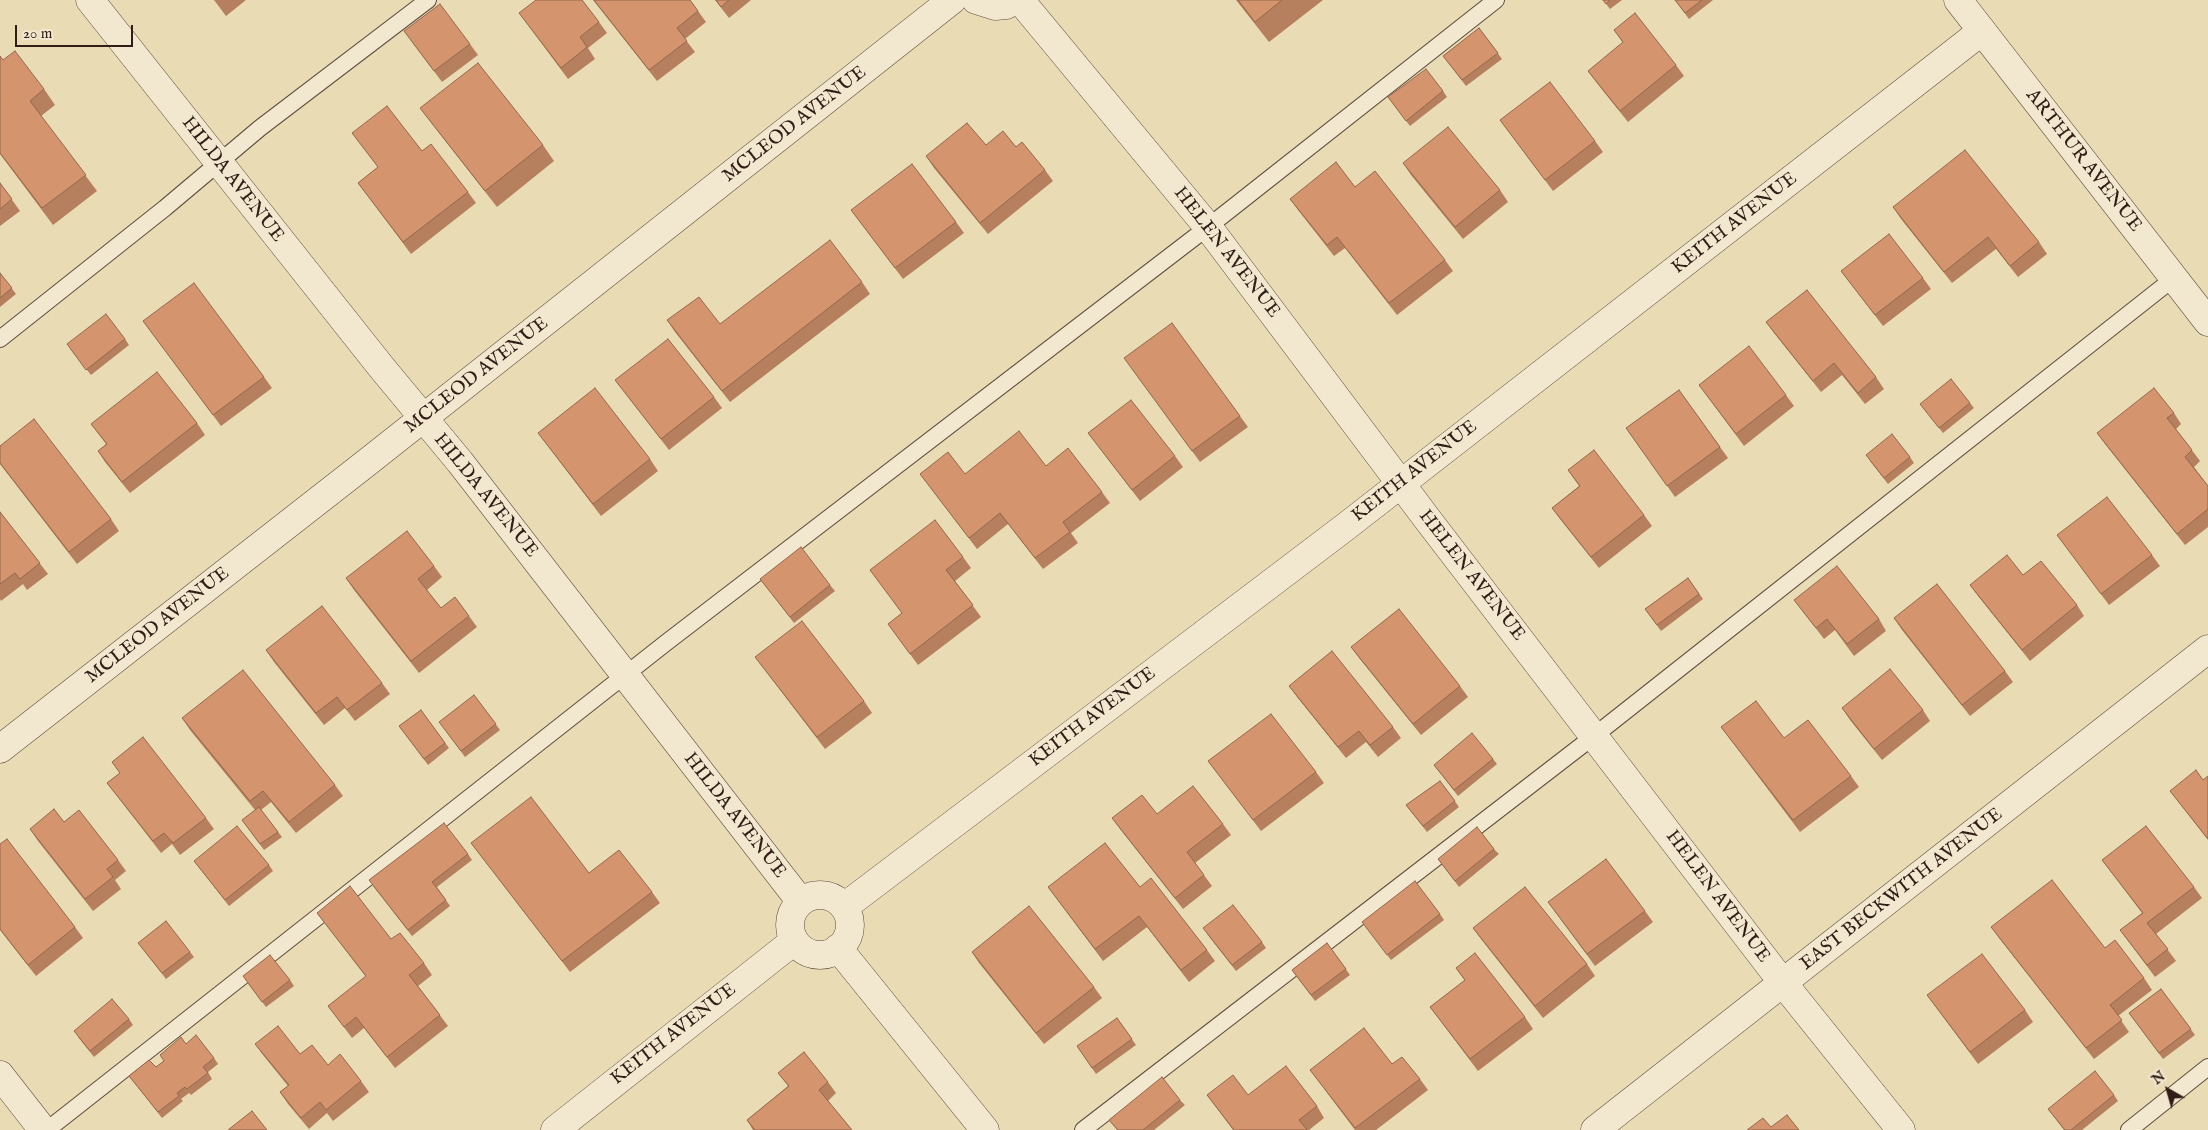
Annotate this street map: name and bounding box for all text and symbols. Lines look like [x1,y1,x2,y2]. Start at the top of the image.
scale bar [18,15,135,47]
text: 20 m [23,24,52,43]
street label: MCLEOD AVENUE [719,62,871,188]
street label: ARTHUR AVENUE [2020,85,2146,237]
street label: HILDA AVENUE [176,113,288,247]
street label: KEITH AVENUE [1668,168,1802,280]
street label: HELEN AVENUE [1168,183,1284,323]
street label: MCLEOD AVENUE [401,313,553,439]
street label: KEITH AVENUE [1348,416,1482,528]
street label: HILDA AVENUE [428,429,542,563]
street label: HELEN AVENUE [1413,506,1529,646]
street label: MCLEOD AVENUE [82,563,234,689]
street label: KEITH AVENUE [1025,663,1161,773]
street label: HILDA AVENUE [678,749,790,883]
street label: EAST BECKWITH AVENUE [1796,804,2008,976]
street label: HELEN AVENUE [1660,826,1774,968]
street label: KEITH AVENUE [607,979,741,1091]
north arrow [2143,1065,2193,1115]
text: N [2148,1067,2169,1089]

